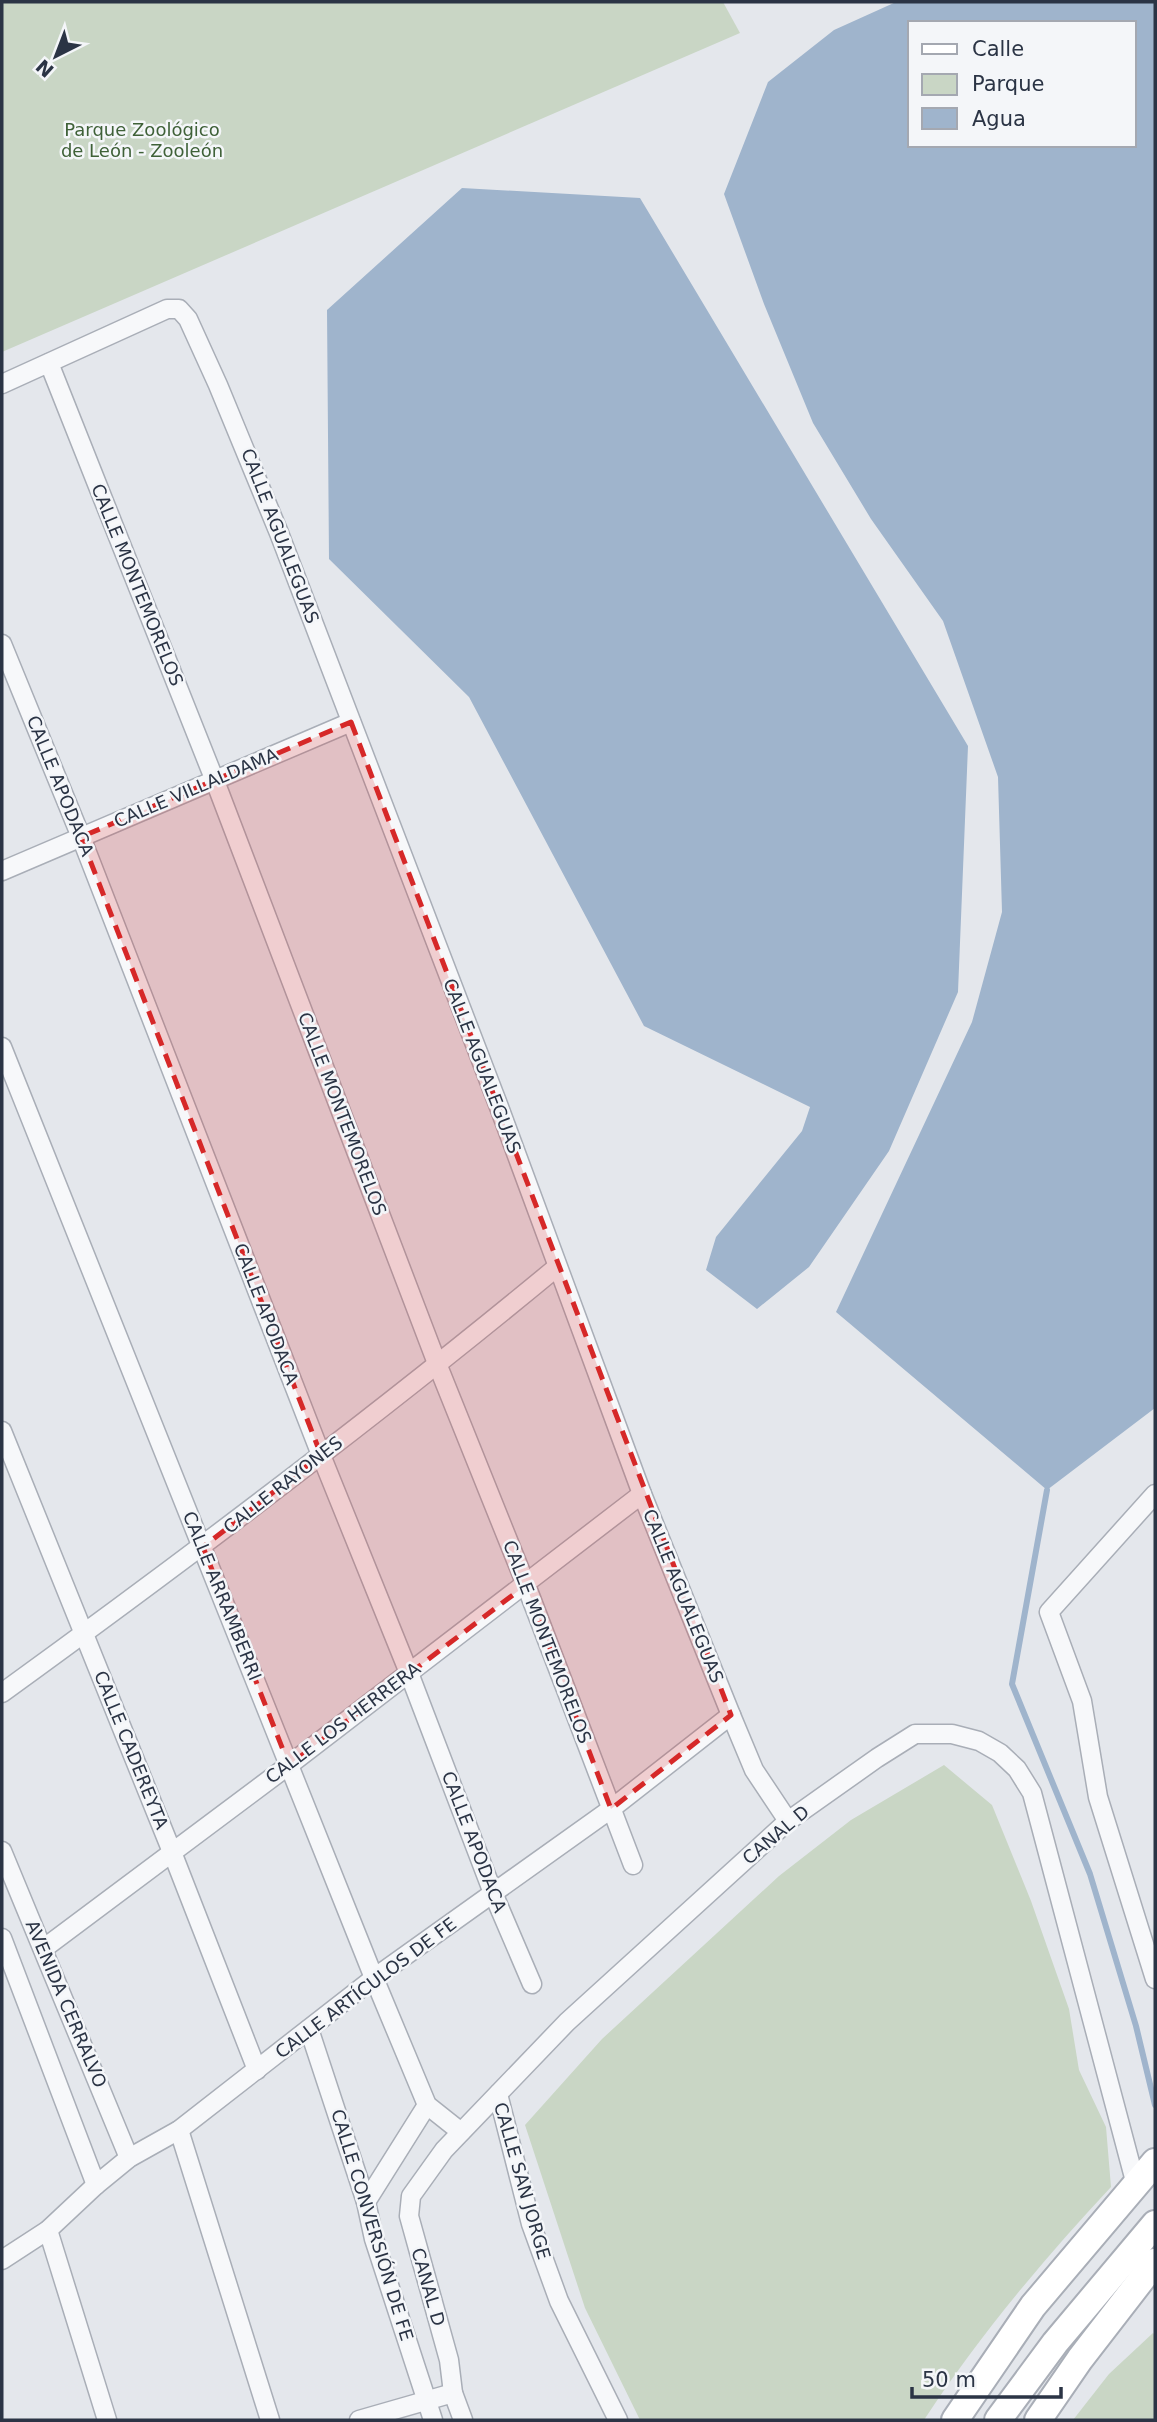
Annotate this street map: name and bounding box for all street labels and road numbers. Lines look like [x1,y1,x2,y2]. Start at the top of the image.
street label: CALLE AGUALEGUAS [237,445,324,626]
street label: CALLE MONTEMORELOS [87,481,188,689]
street label: CALLE APODACA [23,712,99,860]
street label: CALLE VILLALDAMA [111,743,282,832]
street label: CALLE AGUALEGUAS [439,975,526,1156]
street label: CALLE MONTEMORELOS [294,1009,391,1218]
street label: CALLE APODACA [230,1240,303,1388]
street label: CALLE RAYONES [219,1432,346,1538]
street label: CALLE AGUALEGUAS [639,1506,728,1686]
street label: CALLE ARRAMBERRI [179,1508,266,1683]
street label: CALLE MONTEMORELOS [499,1537,596,1746]
street label: CALLE LOS HERRERA [261,1657,425,1788]
street label: CALLE CADEREYTA [90,1668,173,1833]
street label: CALLE APODACA [438,1768,511,1916]
street label: CANAL D [738,1801,813,1868]
street label: CALLE ARTÍCULOS DE FE [271,1913,460,2062]
street label: AVENIDA CERRALVO [22,1917,111,2091]
street label: CALLE SAN JORGE [490,2100,555,2262]
street label: CALLE CONVERSIÓN DE FE [327,2106,418,2343]
street label: CANAL D [407,2245,450,2328]

